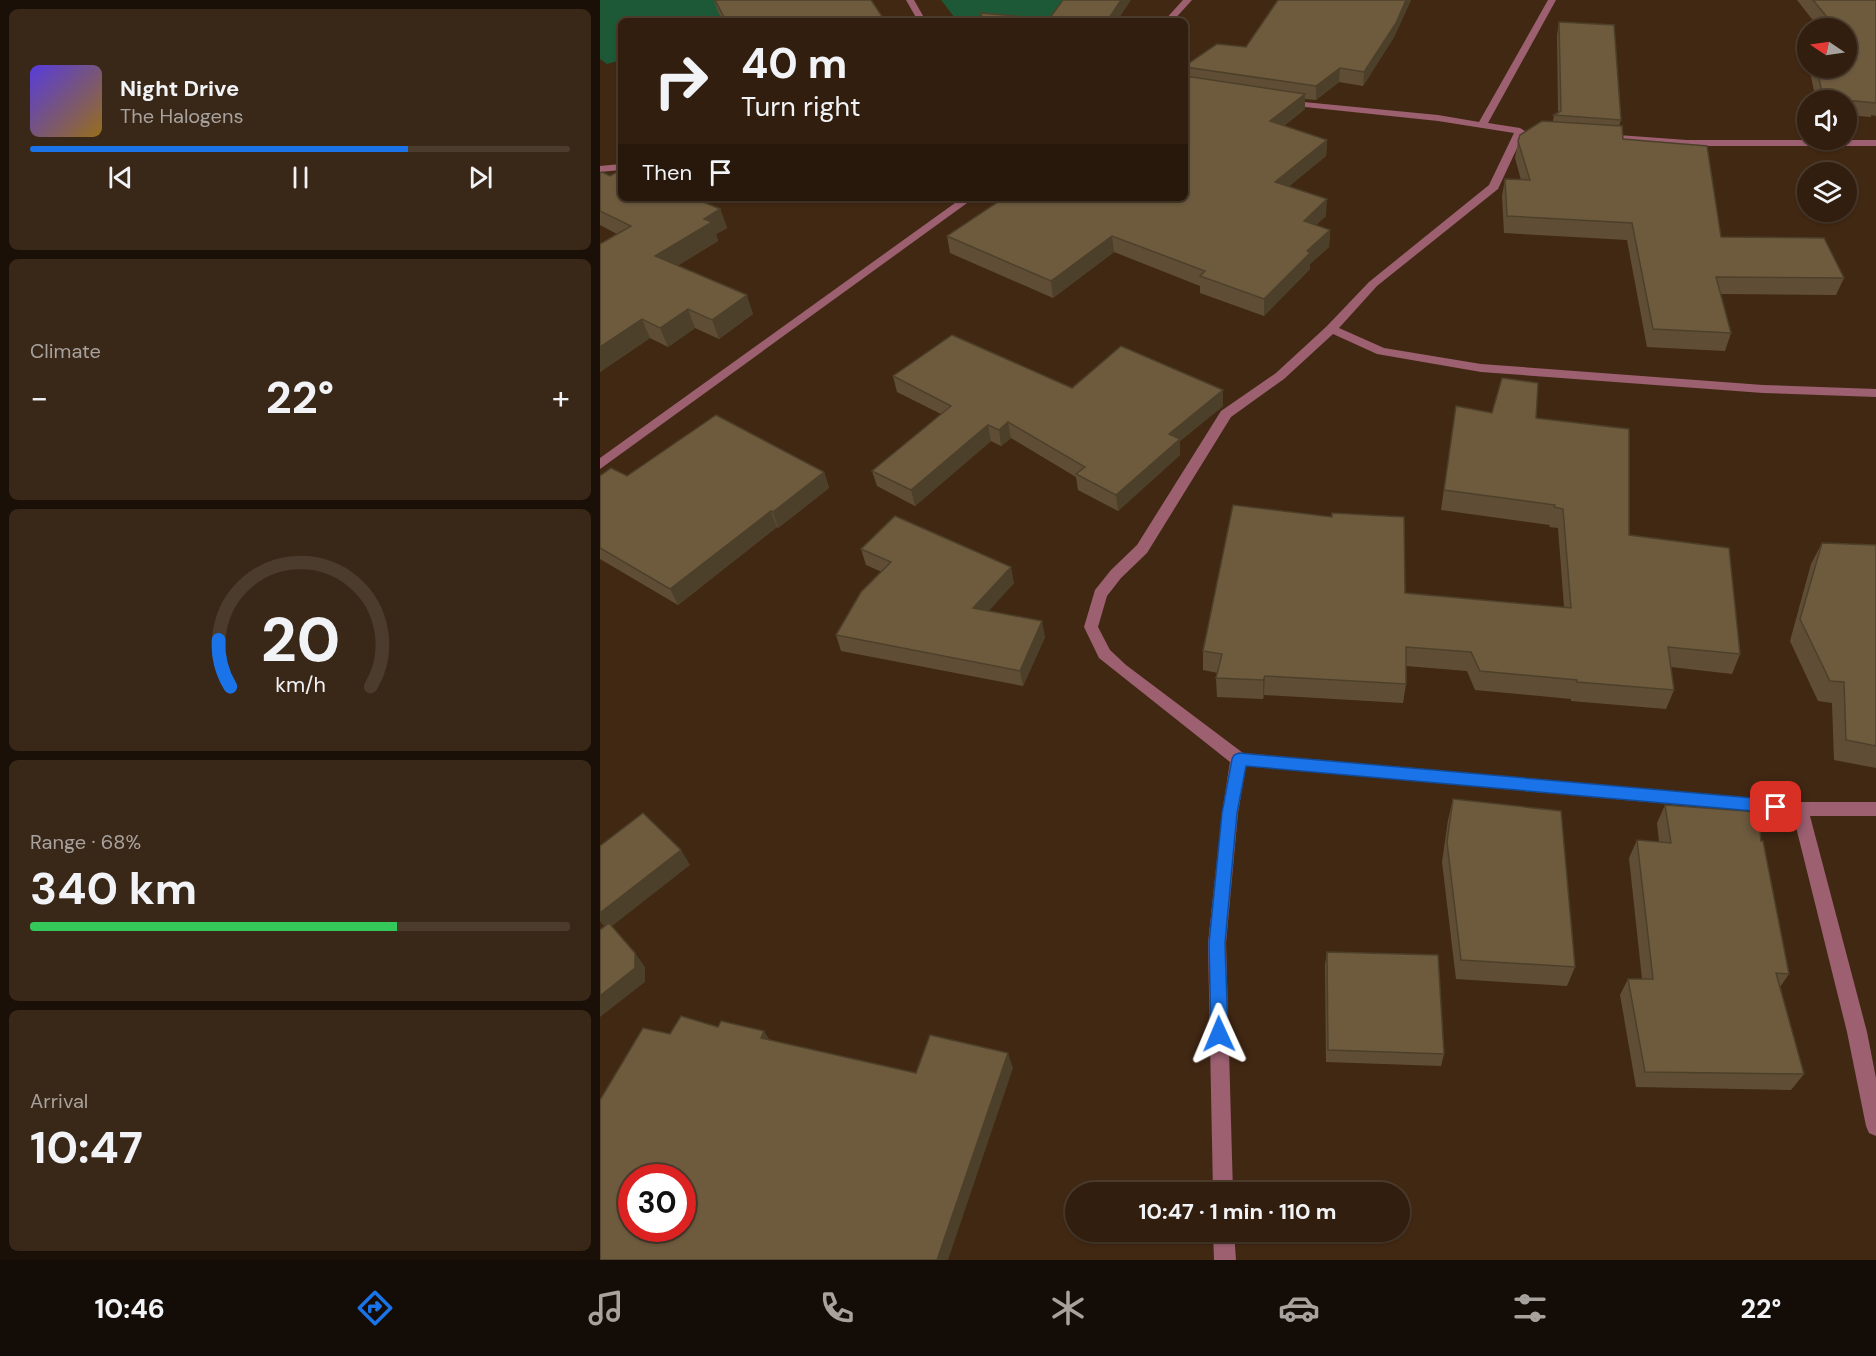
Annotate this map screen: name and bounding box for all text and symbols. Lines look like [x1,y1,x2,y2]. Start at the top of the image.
north arrow [1797,18,1857,78]
map controls [1797,18,1857,222]
text: 40 m [741,36,847,91]
icon: right [642,42,720,120]
text: Night Drive [120,74,239,103]
text: Turn right [741,89,861,124]
button: sound [1797,90,1857,150]
text: The Halogens [120,103,243,129]
icon: arrive [704,156,737,189]
text: Then [642,158,692,187]
icon: previous [104,161,137,194]
icon: pause [284,161,317,194]
icon: next [464,161,497,194]
button: layers [1797,162,1857,222]
text: Climate [30,338,101,364]
text: 22° [266,368,334,427]
text: − [30,376,48,419]
text: + [552,376,570,419]
text: 20 [260,599,340,680]
text: km/h [275,671,325,699]
pin [1750,781,1801,832]
icon: arrive [1759,790,1792,823]
text: Range · 68% [30,829,141,855]
text: 340 km [30,859,197,918]
position arrow [1187,1002,1251,1066]
text: Arrival [30,1088,88,1114]
text: 10:47 [30,1118,143,1177]
speed limit sign: 30 [618,1164,696,1242]
text: 10:47 · 1 min · 110 m [1139,1197,1336,1226]
icon: directions [354,1287,396,1329]
icon: music [585,1287,627,1329]
icon: phone [816,1287,858,1329]
icon: climate [1047,1287,1089,1329]
icon: car [1278,1287,1320,1329]
icon: filters [1509,1287,1551,1329]
text: 10:46 [95,1291,165,1326]
text: 22° [1740,1291,1781,1326]

